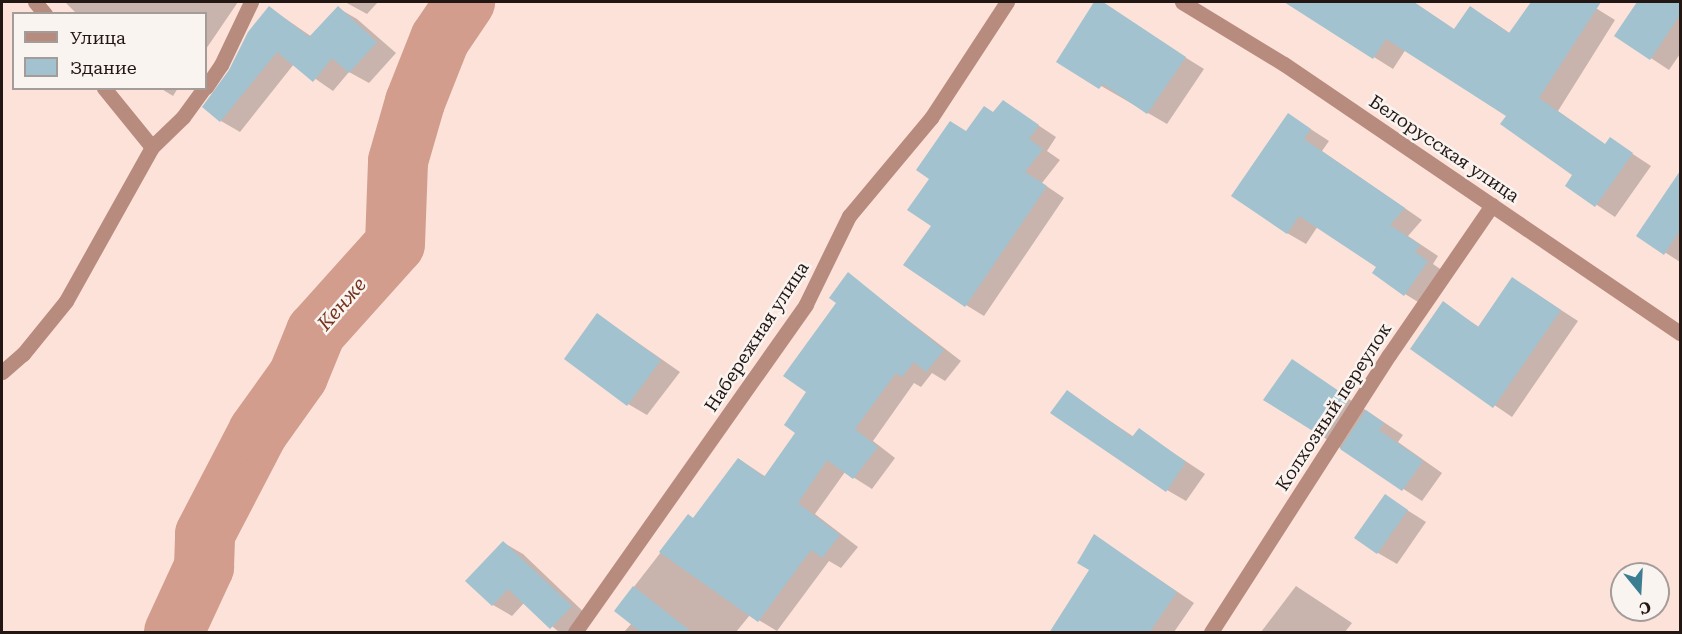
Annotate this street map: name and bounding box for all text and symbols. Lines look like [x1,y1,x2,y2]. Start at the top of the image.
legend [12,12,207,90]
text: Улица [70,27,126,48]
text: Здание [70,57,137,78]
street label: Белорусская улица [1365,91,1523,207]
street label: Набережная улица [700,258,814,416]
water label: Кенже [313,273,371,335]
street label: Колхозный переулок [1272,319,1396,495]
north arrow [1610,562,1670,622]
text: С [1637,597,1653,618]

